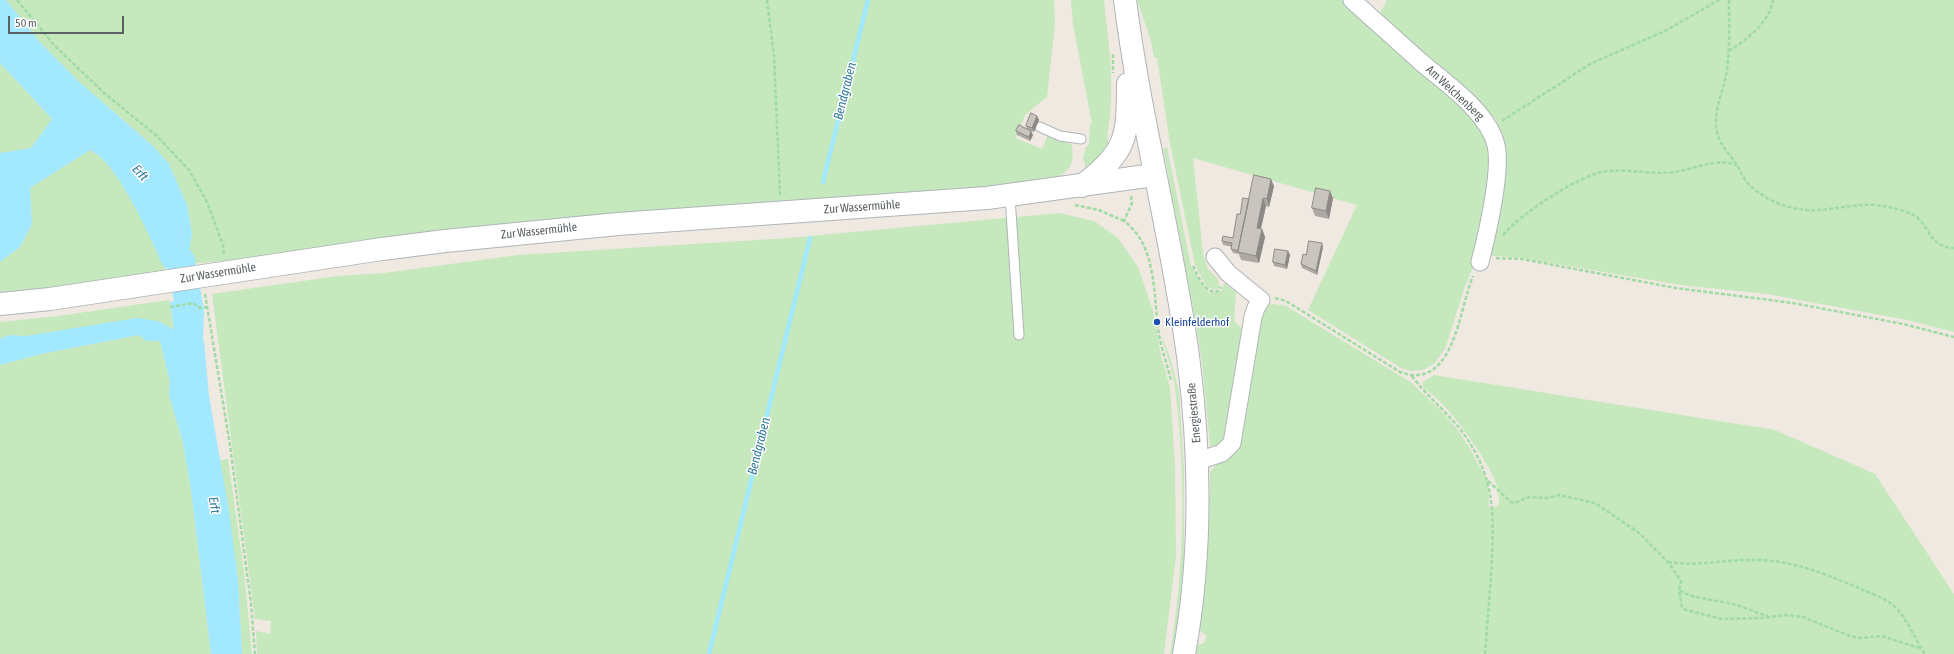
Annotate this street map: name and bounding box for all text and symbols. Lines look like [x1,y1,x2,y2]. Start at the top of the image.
scale bar [10,8,126,34]
text: 50 m [15,16,37,30]
water label: Bendgraben [830,61,860,121]
street label: Am Welchenberg [1423,62,1487,124]
water label: Erft [129,162,151,184]
street label: Zur Wassermühle [823,197,901,217]
street label: Zur Wassermühle [500,220,578,242]
street label: Zur Wassermühle [179,260,257,286]
place label: Kleinfelderhof [1165,315,1229,329]
marker: Kleinfelderhof [1152,317,1162,327]
street label: Energiestraße [1184,382,1204,444]
water label: Bendgraben [744,416,774,476]
water label: Erft [205,496,223,514]

